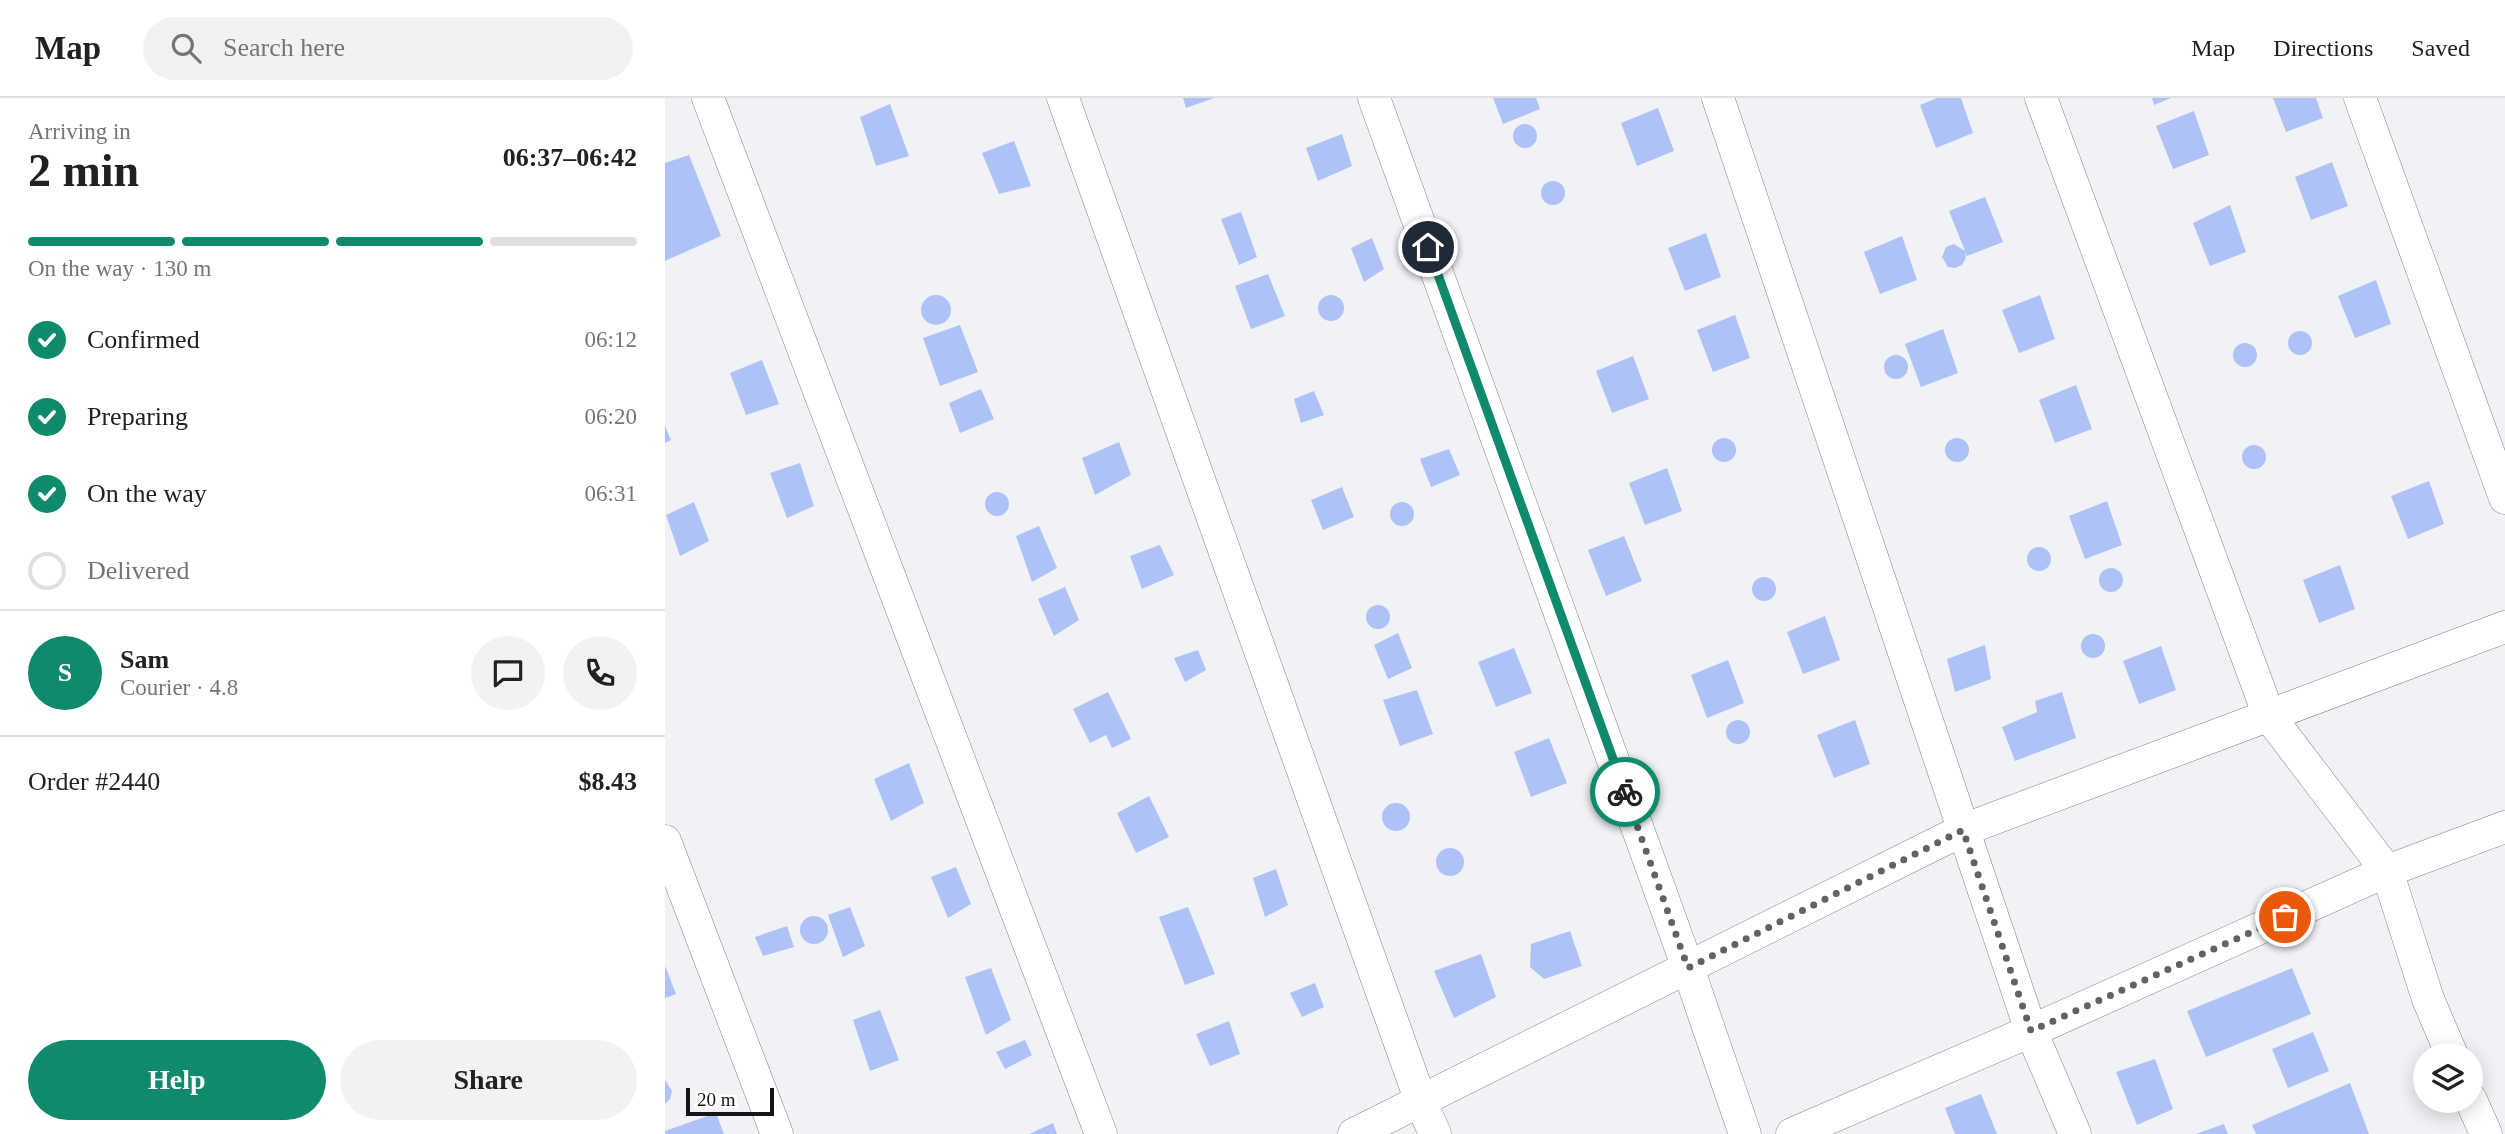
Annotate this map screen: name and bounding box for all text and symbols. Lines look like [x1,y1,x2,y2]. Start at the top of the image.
search box [143,17,633,80]
icon: search [167,29,205,67]
text: Map [35,30,101,66]
text: Search here [223,33,345,62]
text: Map [2191,35,2235,61]
text: Directions [2273,35,2373,61]
text: Saved [2411,35,2470,61]
text: Arriving in [28,119,131,144]
text: 06:37–06:42 [503,143,637,172]
text: 2 min [28,145,139,196]
pin [1398,217,1458,277]
icon: home [1409,228,1447,266]
text: On the way · 130 m [28,256,211,281]
icon: check [28,321,66,359]
text: Confirmed [87,325,200,354]
text: 06:12 [585,327,637,352]
icon: check [28,398,66,436]
text: Preparing [87,402,188,431]
text: 06:20 [585,404,637,429]
icon: check [28,475,66,513]
text: On the way [87,479,207,508]
text: 06:31 [585,481,637,506]
text: Delivered [87,556,190,585]
button: chat [471,636,545,710]
button: phone [563,636,637,710]
text: Sam [120,645,169,674]
text: S [58,658,72,687]
text: Courier · 4.8 [120,675,238,700]
courier [1590,757,1660,827]
text: Order #2440 [28,767,160,796]
text: $8.43 [579,767,637,796]
icon: bike [1606,773,1644,811]
pin [2255,887,2315,947]
icon: bag [2266,898,2304,936]
button: Help [28,1040,326,1120]
button: Share [340,1040,637,1120]
map controls [2413,1043,2483,1113]
button: layers [2413,1043,2483,1113]
scale bar [686,1085,773,1117]
text: 20 m [697,1089,736,1110]

